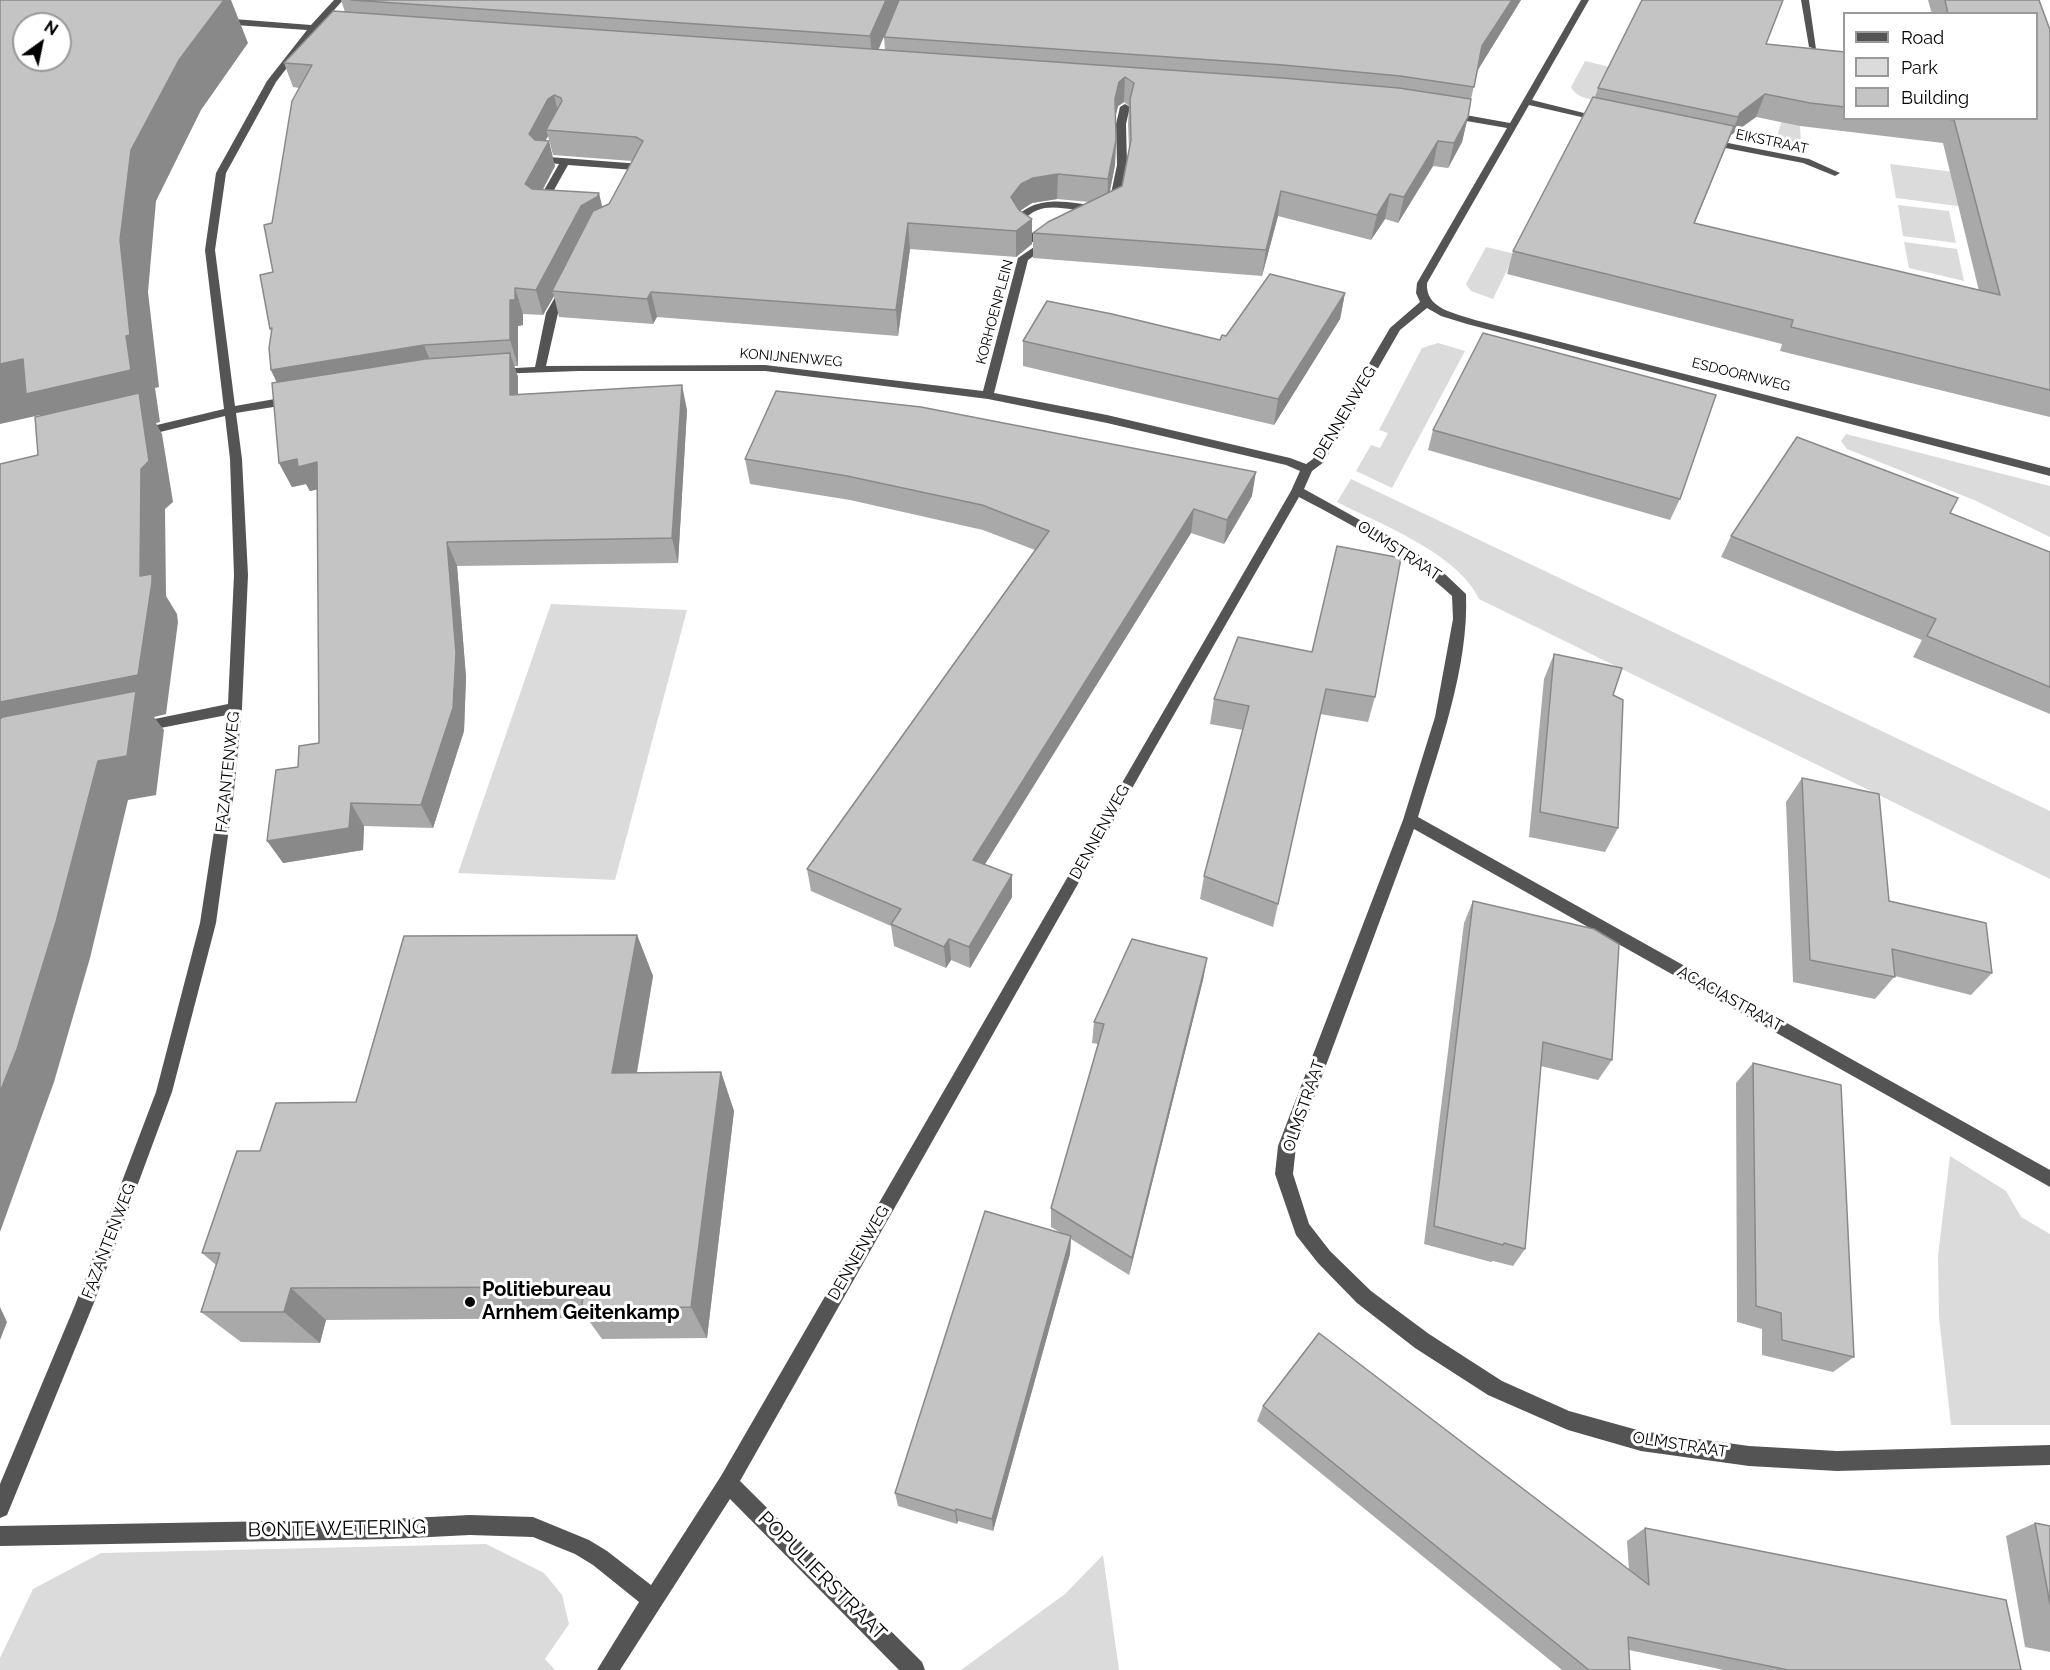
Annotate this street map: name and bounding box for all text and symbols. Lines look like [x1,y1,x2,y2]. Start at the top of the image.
north arrow [12,12,72,72]
legend [1843,12,2038,120]
text: N [41,17,61,39]
text: Road [1901,27,1944,48]
text: Park [1901,57,1938,78]
text: Building [1901,87,1969,108]
street label: EIKSTRAAT [1734,126,1810,158]
street label: KORHOENPLEIN [973,258,1017,366]
street label: KONIJNENWEG [739,345,843,371]
street label: ESDOORNWEG [1690,355,1792,395]
street label: DENNENWEG [1310,363,1380,463]
street label: OLMSTRAAT [1354,517,1444,585]
street label: FAZANTENWEG [212,710,244,834]
street label: DENNENWEG [1066,781,1134,883]
street label: ACACIASTRAAT [1674,962,1786,1036]
street label: OLMSTRAAT [1279,1058,1329,1154]
street label: FAZANTENWEG [78,1181,140,1301]
street label: DENNENWEG [824,1202,894,1304]
place label: Politiebureau Arnhem Geitenkamp [482,1278,680,1325]
marker: Politiebureau Arnhem Geitenkamp [463,1295,477,1309]
street label: OLMSTRAAT [1631,1428,1729,1462]
street label: POPULIERSTRAAT [753,1507,891,1645]
street label: BONTE WETERING [248,1515,426,1543]

